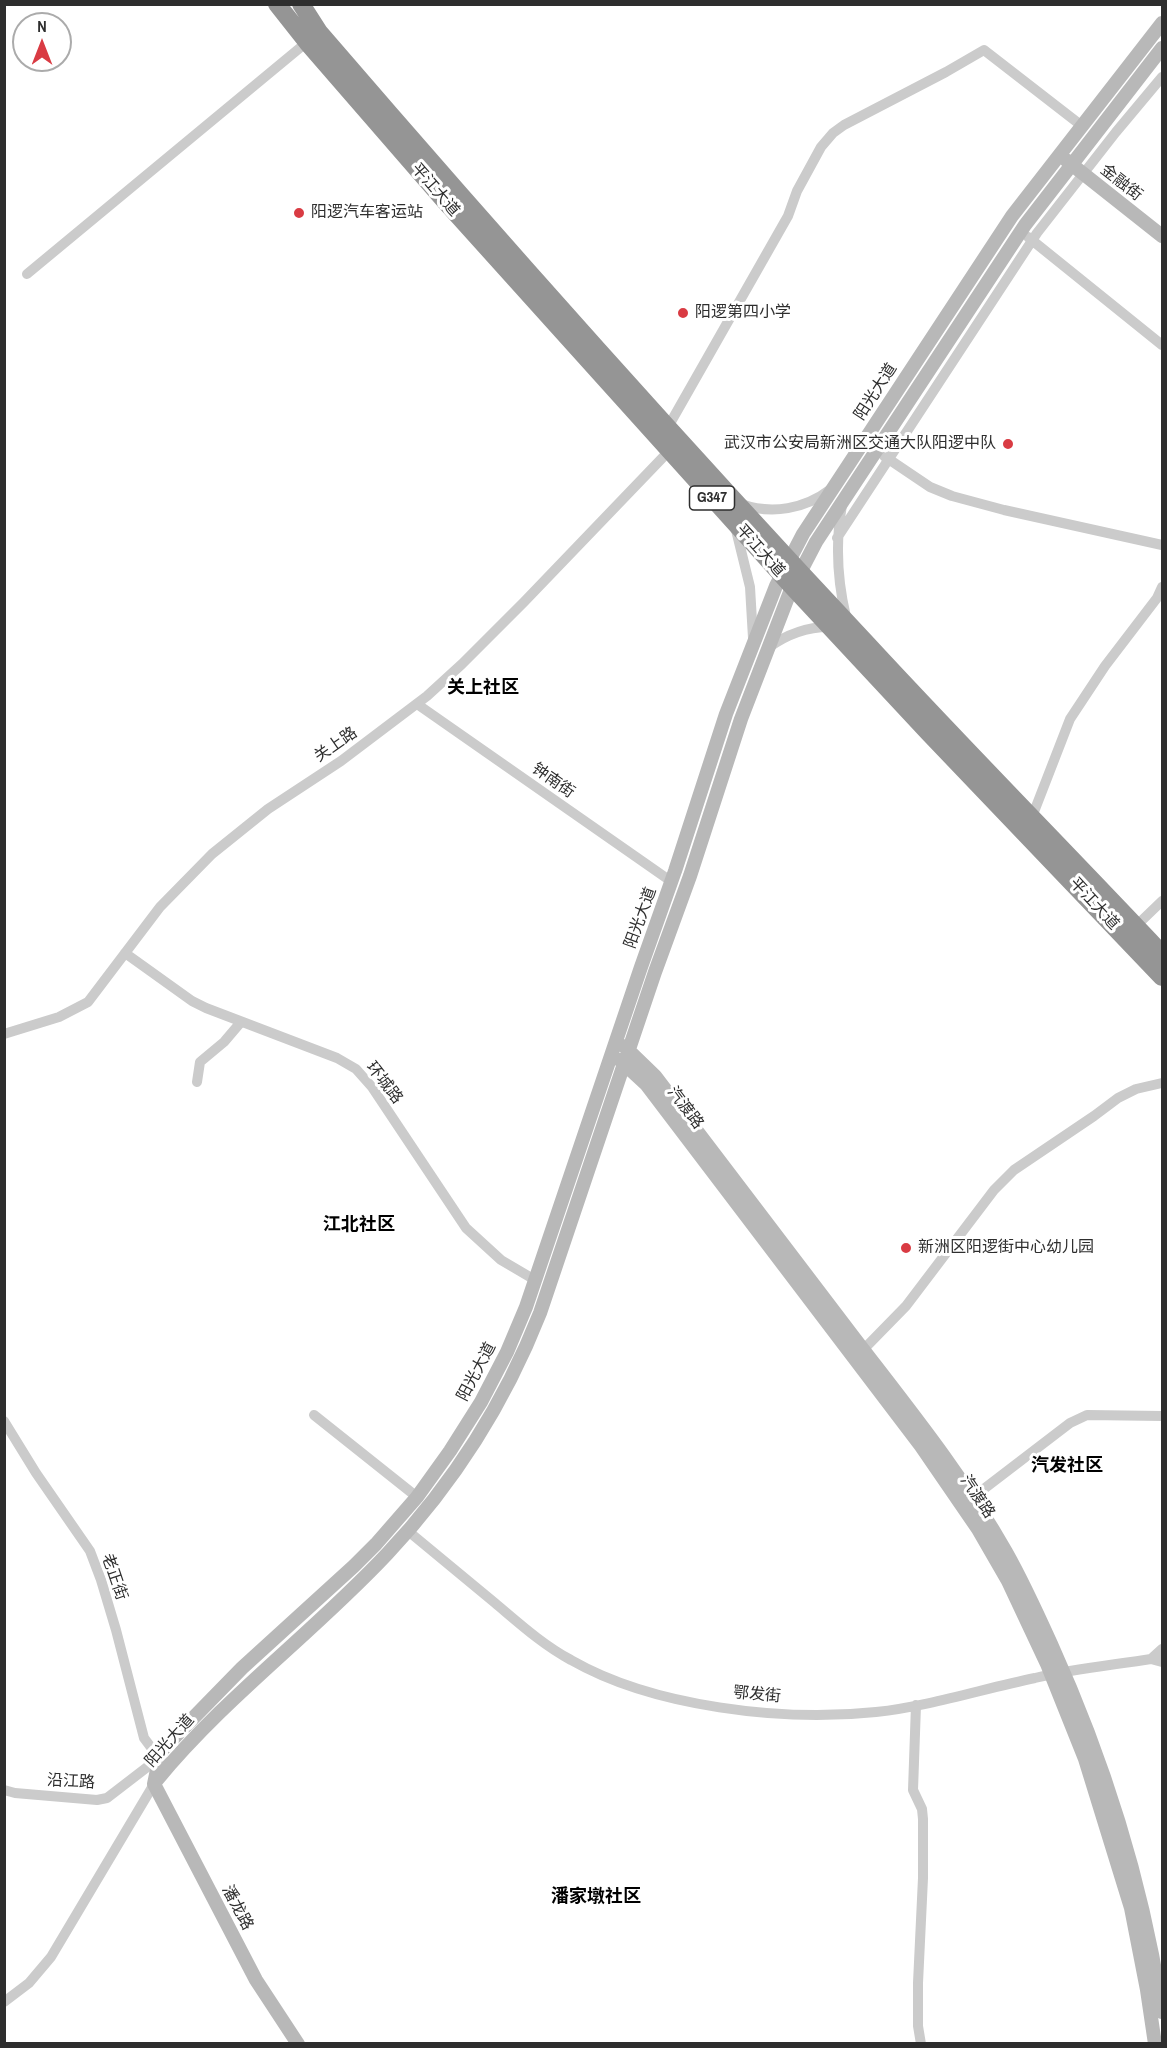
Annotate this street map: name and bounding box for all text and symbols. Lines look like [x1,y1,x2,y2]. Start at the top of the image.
north arrow [12,12,72,72]
text: N [37,15,47,37]
street label: 平江大道 [407,160,463,220]
street label: 金融街 [1096,161,1146,205]
place label: 阳逻汽车客运站 [311,203,423,223]
marker: 阳逻汽车客运站 [292,206,306,220]
place label: 阳逻第四小学 [695,303,791,323]
marker: 阳逻第四小学 [676,306,690,320]
street label: 阳光大道 [851,360,901,424]
place label: 武汉市公安局新洲区交通大队阳逻中队 [724,434,996,454]
marker: 武汉市公安局新洲区交通大队阳逻中队 [1001,437,1015,451]
road number: G347 [690,486,734,510]
street label: 平江大道 [731,521,789,581]
district label: 关上社区 [447,677,519,699]
street label: 关上路 [311,723,361,767]
street label: 钟南街 [528,759,578,803]
street label: 平江大道 [1065,874,1123,934]
street label: 阳光大道 [621,885,661,951]
street label: 环城路 [362,1058,406,1108]
street label: 汽渡路 [663,1083,707,1133]
district label: 江北社区 [323,1214,395,1236]
place label: 新洲区阳逻街中心幼儿园 [918,1238,1094,1258]
marker: 新洲区阳逻街中心幼儿园 [899,1241,913,1255]
street label: 阳光大道 [454,1339,500,1405]
district label: 汽发社区 [1031,1455,1103,1477]
street label: 汽渡路 [956,1472,998,1522]
street label: 老正街 [97,1551,131,1603]
street label: 鄂发街 [732,1683,782,1707]
street label: 阳光大道 [141,1711,199,1771]
street label: 沿江路 [47,1771,95,1793]
street label: 潘龙路 [217,1882,257,1934]
district label: 潘家墩社区 [551,1886,641,1908]

